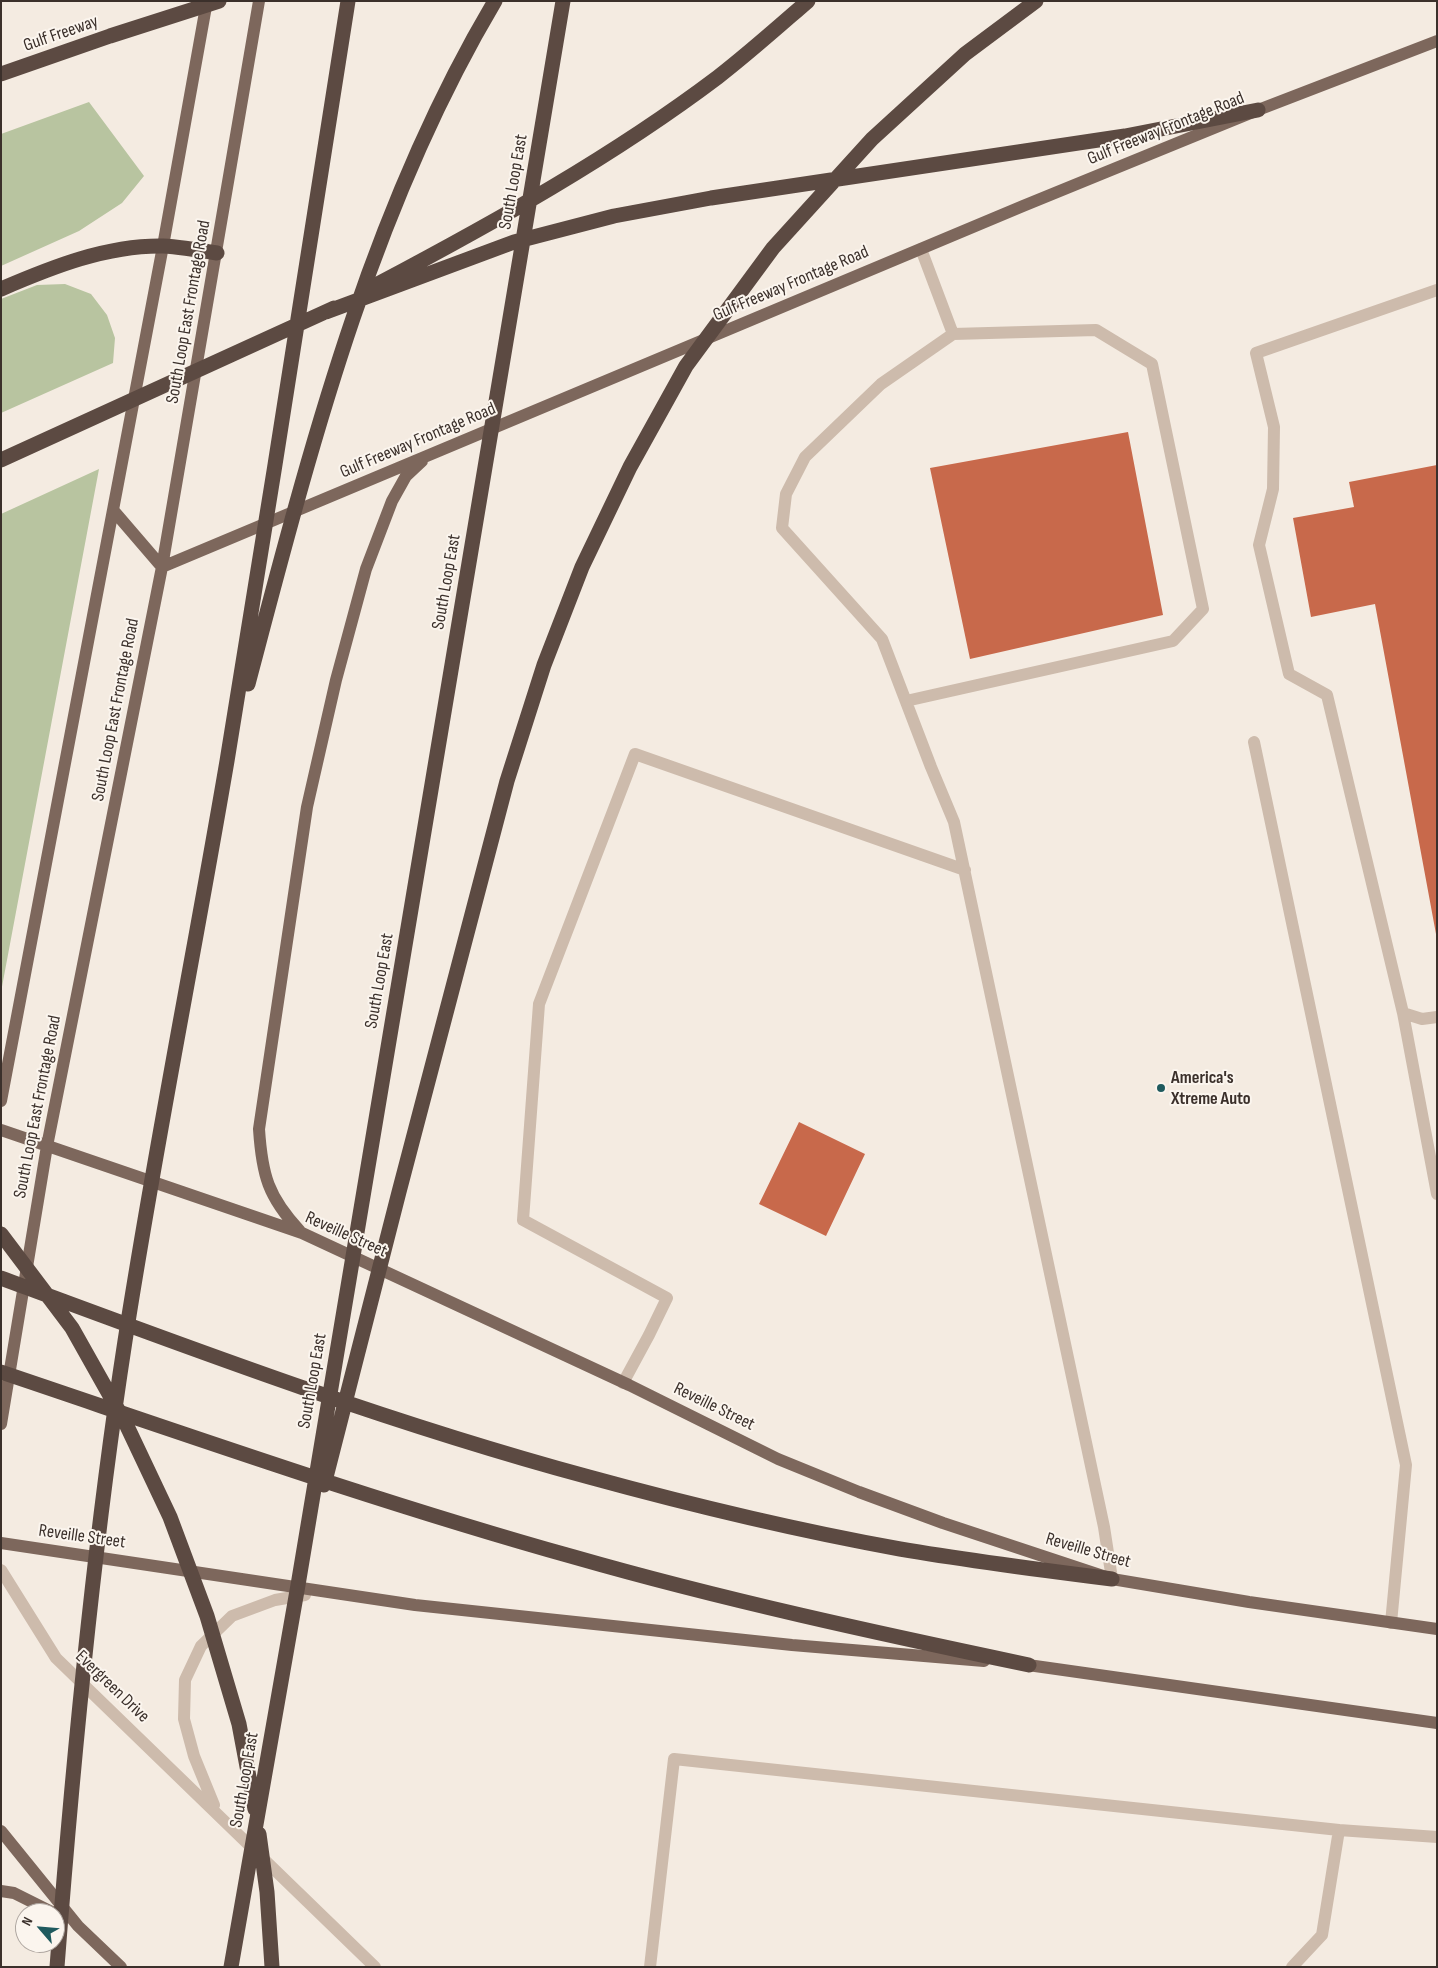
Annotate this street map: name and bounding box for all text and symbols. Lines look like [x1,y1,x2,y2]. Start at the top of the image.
street label: Gulf Freeway [21,11,101,57]
street label: Gulf Freeway Frontage Road [1085,88,1247,170]
street label: South Loop East [495,133,533,231]
street label: South Loop East Frontage Road [162,219,216,405]
street label: Gulf Freeway Frontage Road [710,241,872,327]
street label: Gulf Freeway Frontage Road [337,398,499,484]
street label: South Loop East [428,533,466,631]
street label: South Loop East Frontage Road [88,617,144,803]
street label: South Loop East [361,932,399,1030]
street label: South Loop East Frontage Road [10,1014,66,1200]
place label: America's Xtreme Auto [1171,1067,1251,1110]
marker: America's Xtreme Auto [1155,1082,1167,1094]
street label: Reveille Street [302,1207,390,1263]
street label: South Loop East [294,1332,332,1430]
street label: Reveille Street [670,1378,758,1436]
street label: Reveille Street [37,1520,127,1554]
street label: Reveille Street [1043,1529,1133,1573]
street label: Evergreen Drive [70,1646,154,1728]
street label: South Loop East [226,1731,264,1829]
north arrow [15,1903,65,1953]
text: N [18,1914,36,1929]

